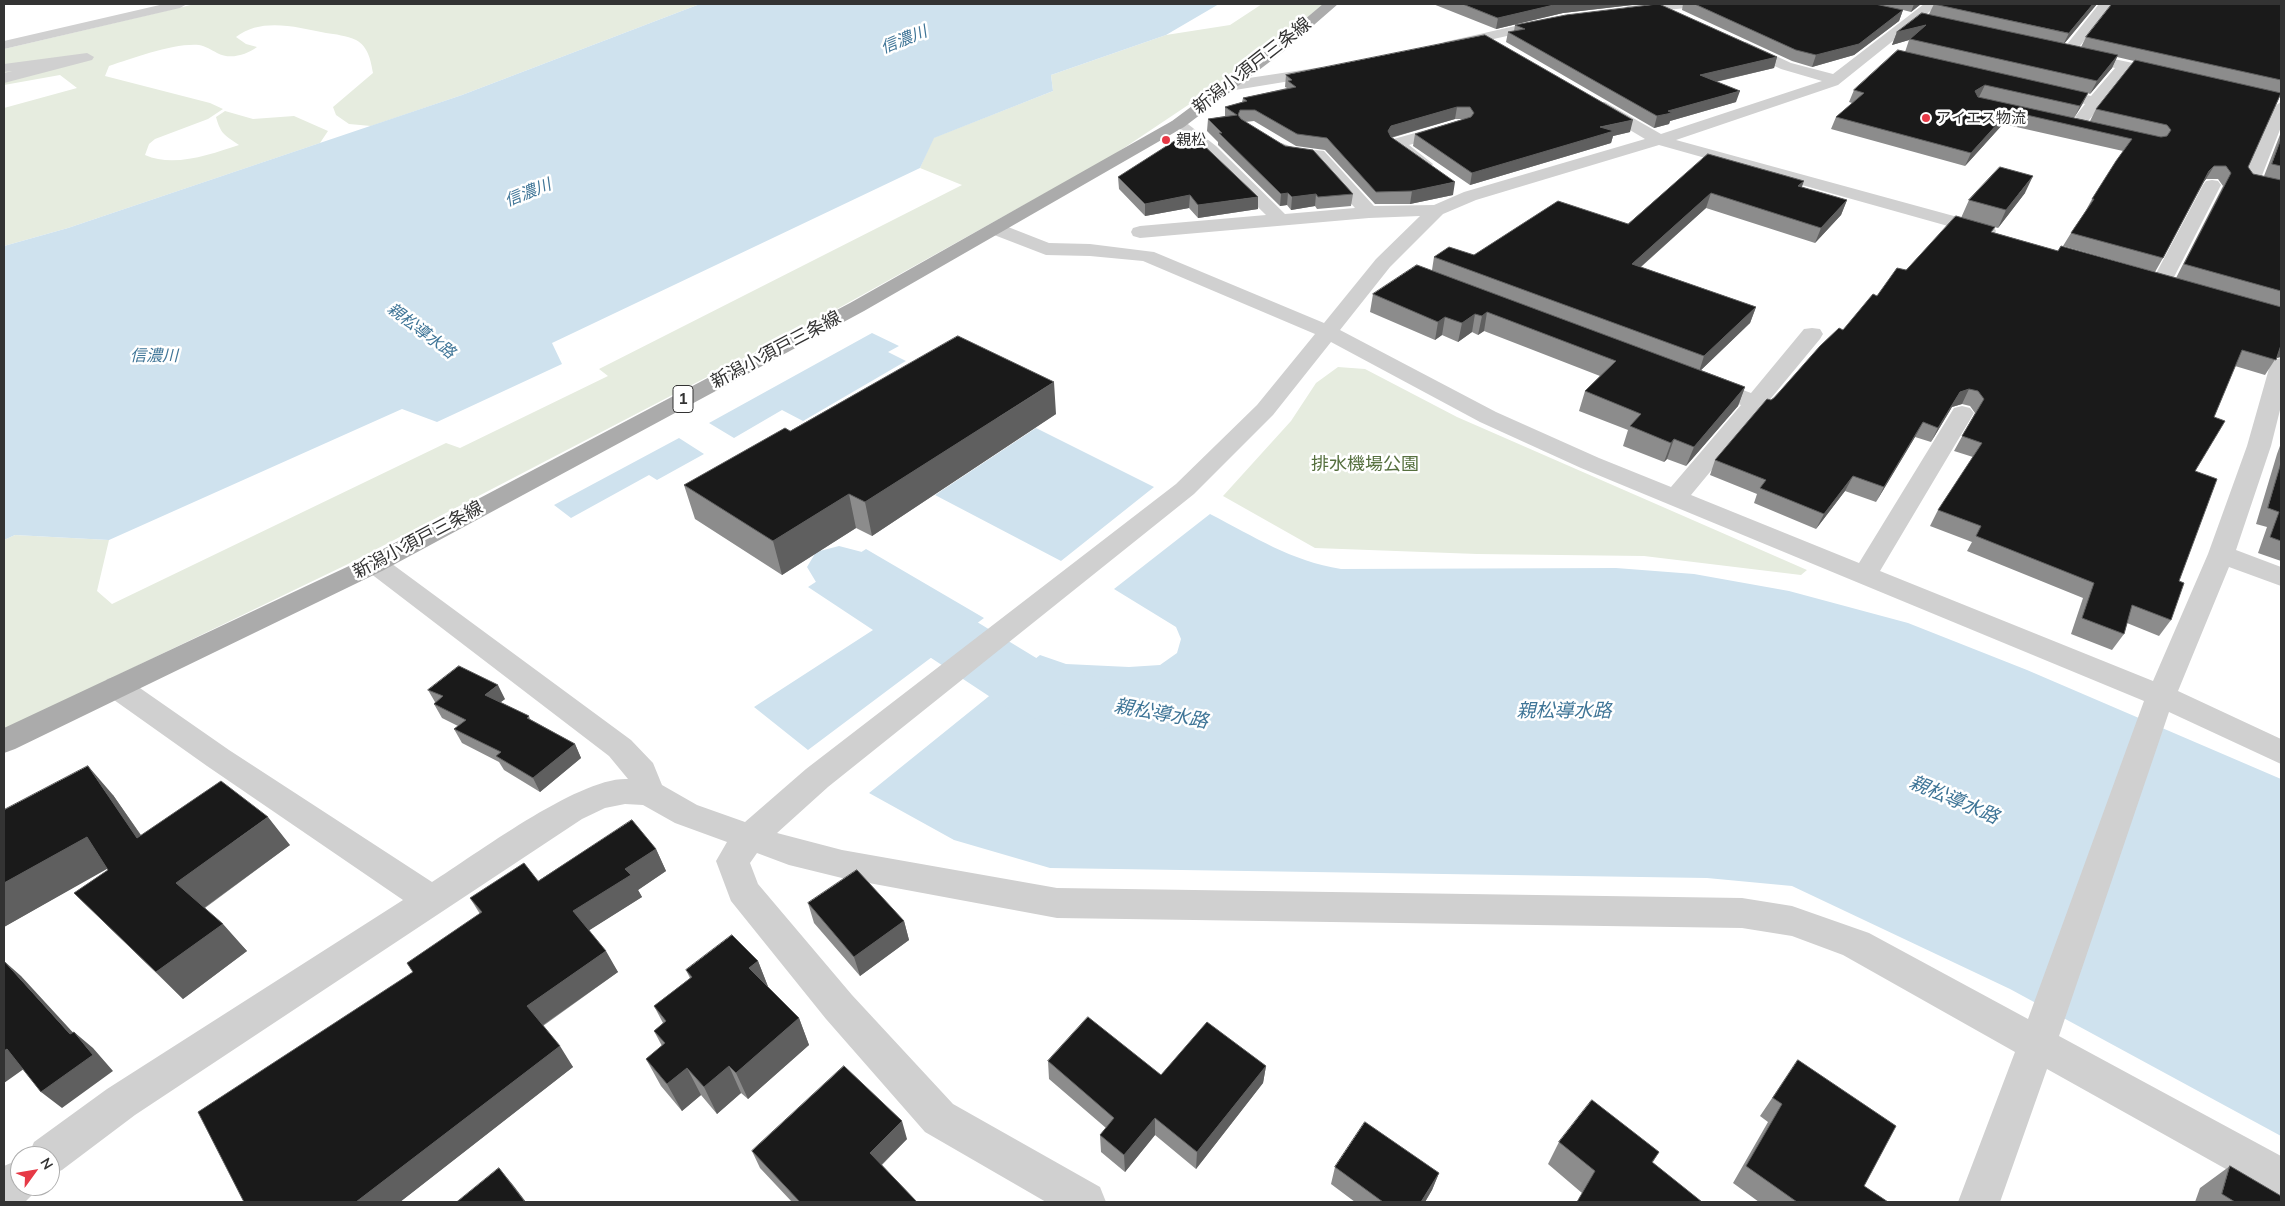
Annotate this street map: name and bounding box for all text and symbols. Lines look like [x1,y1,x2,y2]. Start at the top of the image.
street label: 新潟小須戸三条線 [1189,13,1315,119]
water label: 信濃川 [878,22,930,58]
place label: アイエス物流 [1936,109,2026,127]
marker: アイエス物流 [1920,112,1932,124]
place label: 親松 [1176,131,1206,149]
marker: 親松 [1160,134,1172,146]
water label: 信濃川 [502,175,554,211]
water label: 親松導水路 [383,299,459,363]
street label: 新潟小須戸三条線 [707,307,845,393]
water label: 信濃川 [130,346,178,366]
road number: 1 [673,386,693,412]
park label: 排水機場公園 [1311,454,1419,476]
street label: 新潟小須戸三条線 [349,497,487,583]
water label: 親松導水路 [1112,695,1210,733]
water label: 親松導水路 [1517,700,1611,722]
water label: 親松導水路 [1906,771,2002,829]
north arrow [10,1146,60,1196]
text: N [36,1154,57,1173]

